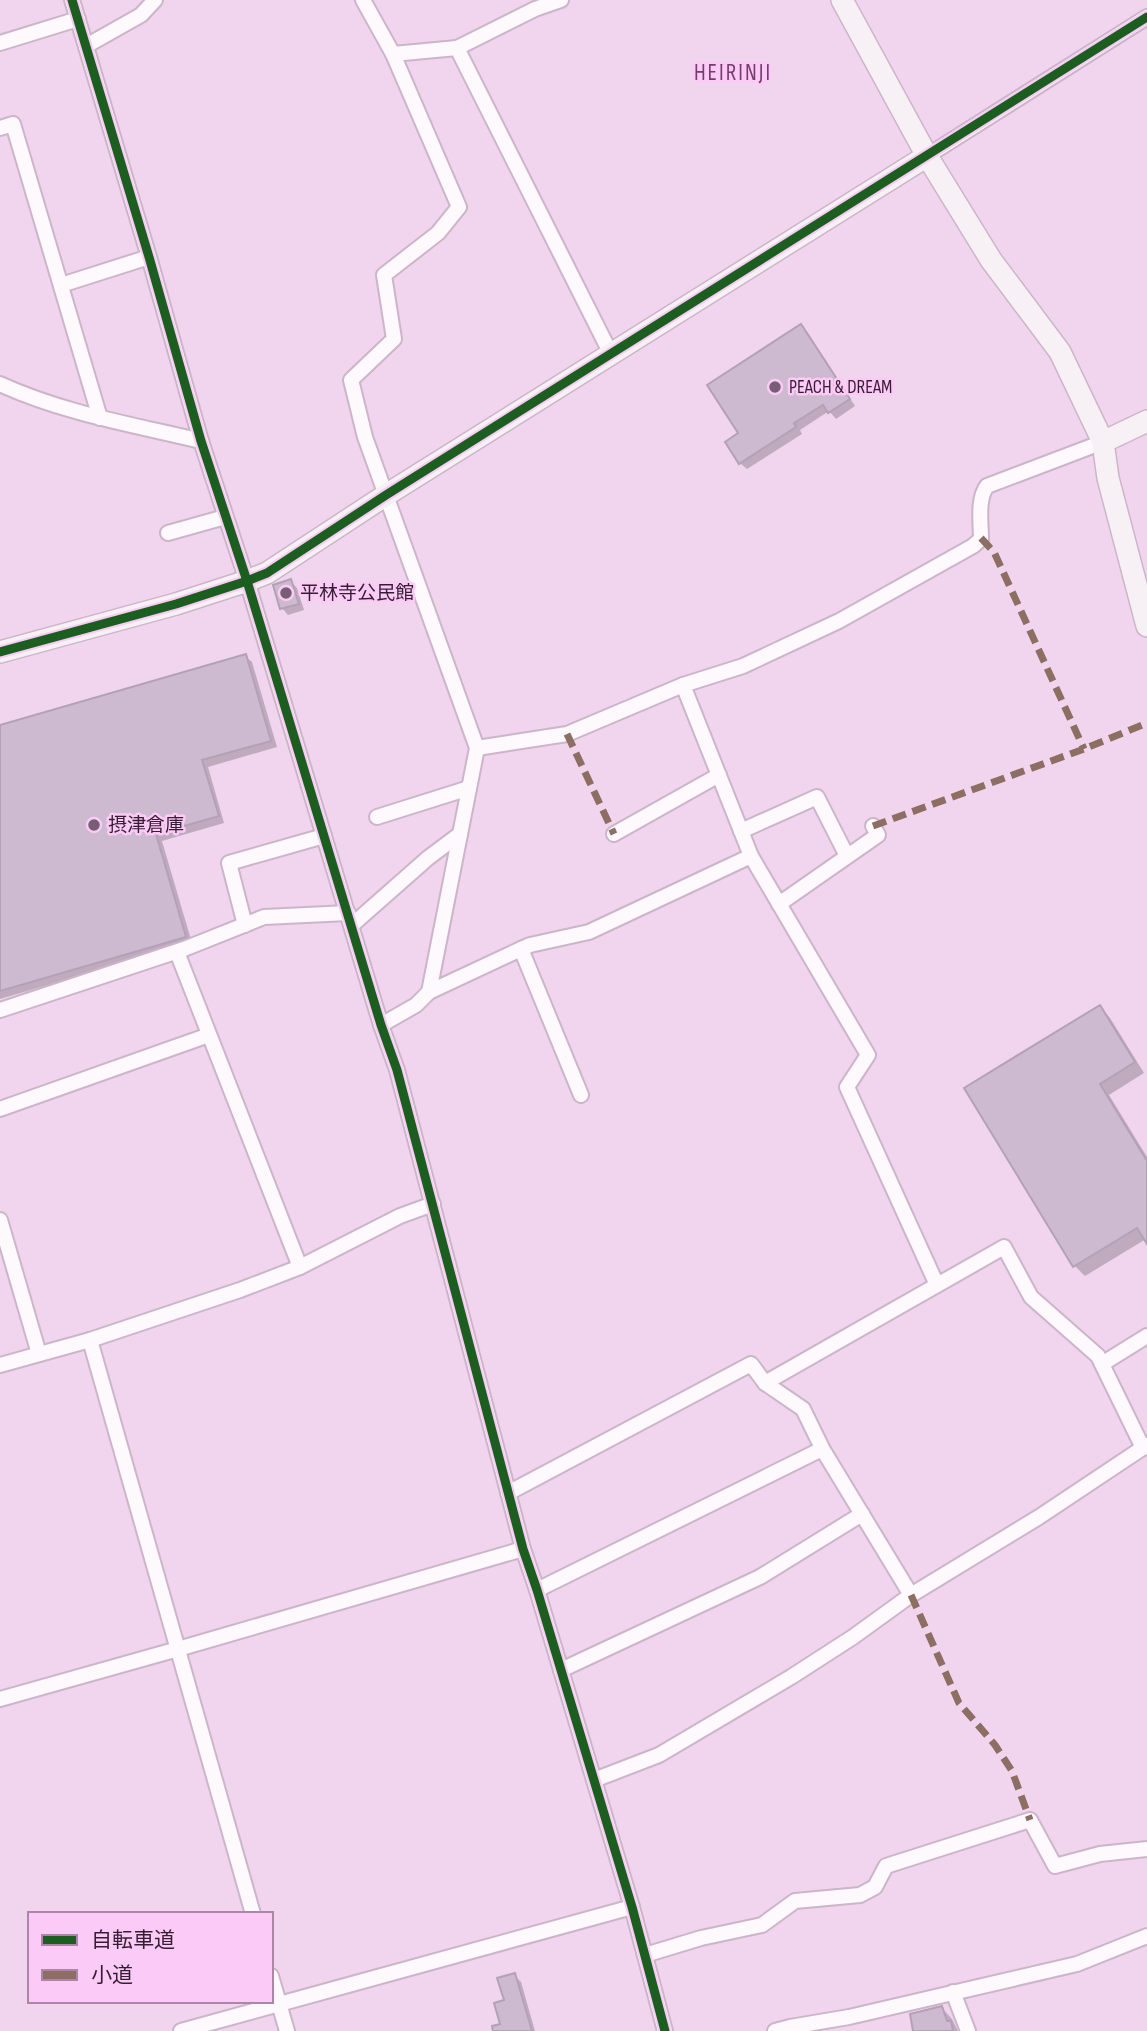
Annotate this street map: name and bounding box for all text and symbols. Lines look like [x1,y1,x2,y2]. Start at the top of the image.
district label: HEIRINJI [694,59,772,87]
place label: PEACH & DREAM [789,376,892,399]
marker: PEACH & DREAM [767,379,783,395]
place label: 平林寺公民館 [300,582,414,605]
marker: 平林寺公民館 [278,585,294,601]
place label: 摂津倉庫 [108,814,184,837]
marker: 摂津倉庫 [86,817,102,833]
legend [28,1912,273,2003]
text: 自転車道 [91,1928,175,1953]
text: 小道 [91,1963,133,1988]

